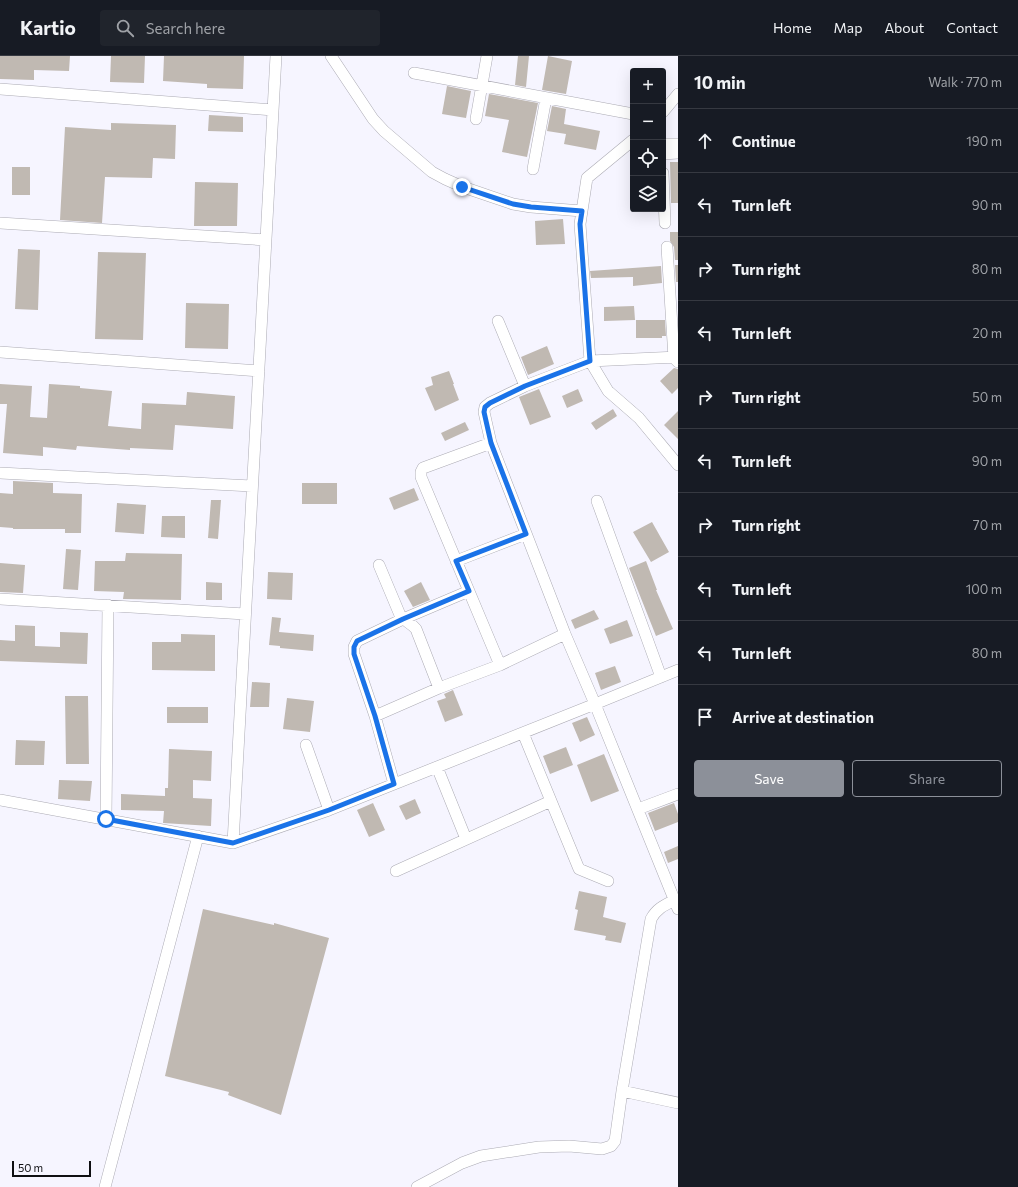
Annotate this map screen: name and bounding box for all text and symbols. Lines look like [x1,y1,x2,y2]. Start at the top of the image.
search box [100,10,380,46]
text: Kartio [20,16,76,39]
icon: search [114,17,136,39]
text: Search here [146,19,225,37]
text: Home [773,19,812,36]
text: Map [834,19,862,36]
text: About [884,19,924,36]
text: Contact [946,19,998,36]
map controls [630,68,666,212]
button: + [630,68,666,104]
text: 10 min [694,72,746,93]
text: Walk · 770 m [928,74,1002,90]
button: − [630,104,666,140]
icon: ahead [694,130,716,152]
text: Continue [732,132,796,150]
text: 190 m [966,133,1002,149]
button: locate [630,140,666,176]
button: layers [630,176,666,212]
route end [453,178,471,196]
icon: left [694,194,716,216]
text: Turn left [732,196,791,214]
text: 90 m [972,197,1002,213]
icon: right [694,258,716,280]
text: Turn right [732,260,801,278]
text: 80 m [972,261,1002,277]
icon: left [694,322,716,344]
text: Turn left [732,324,791,342]
text: 20 m [973,325,1002,341]
icon: right [694,386,716,408]
text: Turn right [732,388,801,406]
text: 50 m [972,389,1002,405]
icon: left [694,450,716,472]
text: Turn left [732,452,791,470]
text: 90 m [972,453,1002,469]
icon: right [694,514,716,536]
text: Turn right [732,516,801,534]
text: 70 m [973,517,1002,533]
icon: left [694,578,716,600]
text: Turn left [732,580,791,598]
text: 100 m [966,581,1002,597]
icon: left [694,642,716,664]
text: Turn left [732,644,791,662]
text: 80 m [972,645,1002,661]
icon: arrive [694,706,716,728]
text: Arrive at destination [732,708,874,726]
button: Save [694,760,844,797]
button: Share [852,760,1002,797]
route start [97,810,115,828]
scale bar [12,1159,91,1178]
text: 50 m [18,1161,43,1174]

